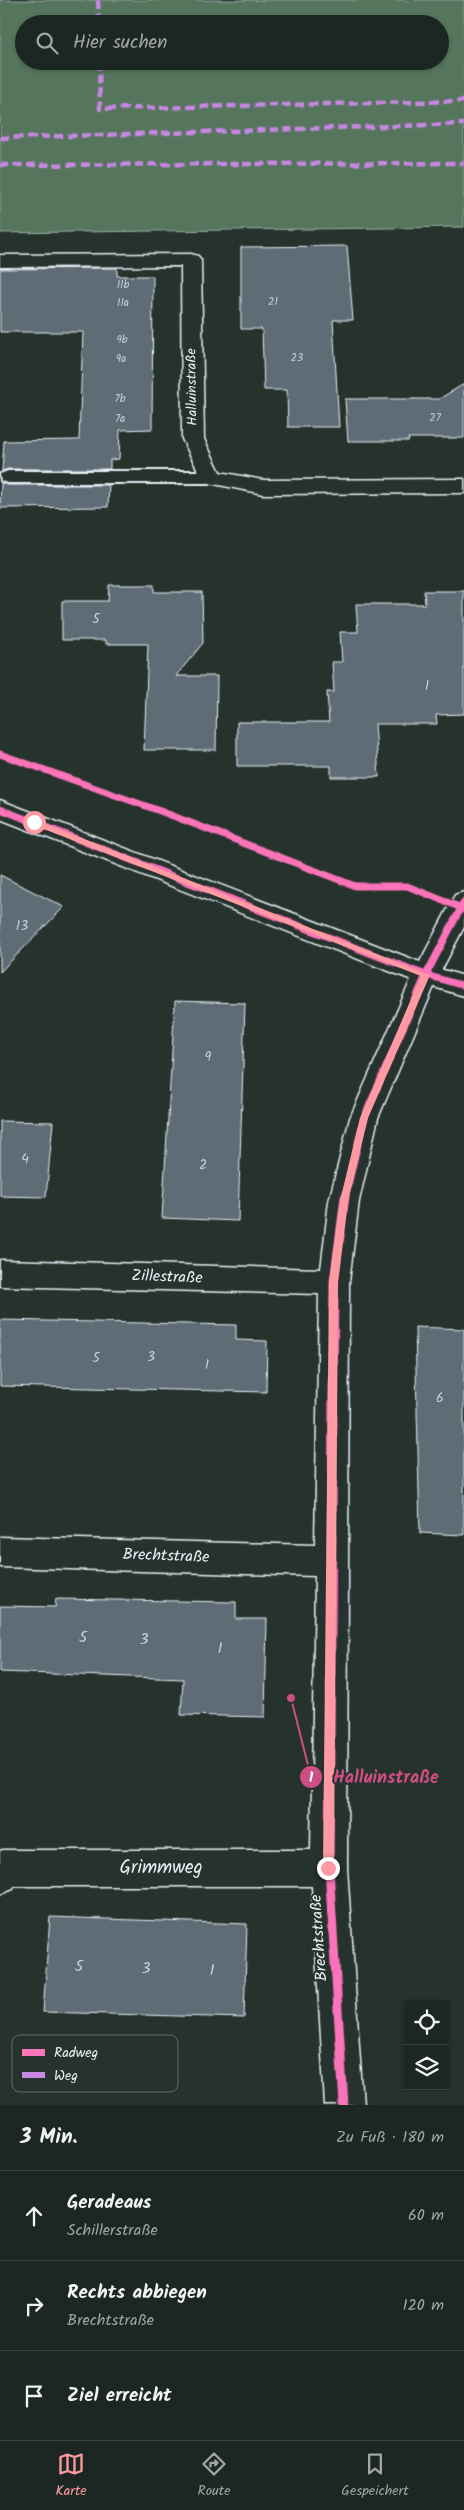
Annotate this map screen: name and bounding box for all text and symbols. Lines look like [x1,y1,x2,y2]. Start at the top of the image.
search box [15,15,449,70]
text: Hier suchen [73,28,167,58]
icon: search [33,29,61,57]
house number: 11b [117,276,130,294]
house number: 21 [268,293,278,311]
house number: 11a [117,294,129,312]
house number: 9b [116,331,128,349]
street label: Halluinstraße [180,347,204,426]
house number: 23 [291,349,303,367]
house number: 9a [116,350,126,368]
house number: 7b [115,390,126,408]
house number: 27 [429,409,442,427]
house number: 7a [115,410,125,428]
house number: 5 [92,608,101,630]
house number: 1 [425,675,429,697]
route start [23,811,46,834]
house number: 13 [16,915,28,937]
house number: 9 [205,1046,212,1068]
house number: 4 [21,1148,29,1170]
house number: 2 [199,1154,207,1176]
street label: Zillestraße [131,1263,203,1291]
house number: 3 [147,1346,155,1368]
house number: 5 [92,1347,101,1369]
house number: 1 [205,1354,209,1376]
house number: 6 [436,1387,444,1409]
street label: Brechtstraße [122,1542,210,1570]
house number: 5 [79,1625,89,1650]
house number: 3 [139,1627,149,1652]
house number: 1 [217,1636,223,1661]
callout: Halluinstraße [298,1760,449,1793]
text: Halluinstraße [333,1764,439,1793]
text: 1 [309,1766,314,1790]
street label: Grimmweg [119,1853,203,1883]
route end [317,1857,340,1880]
street label: Brechtstraße [303,1894,335,1982]
house number: 5 [75,1954,85,1979]
house number: 3 [141,1956,151,1981]
house number: 1 [209,1958,215,1983]
map controls [404,2000,449,2090]
button: locate [404,2000,449,2045]
legend [12,2035,178,2092]
text: Radweg [54,2042,98,2064]
button: layers [404,2045,449,2090]
text: Weg [54,2065,78,2087]
text: 3 Min. [20,2121,78,2154]
text: Zu Fuß · 180 m [336,2125,444,2150]
text: Geradeaus [67,2188,152,2218]
icon: ahead [20,2202,48,2230]
text: 60 m [408,2203,444,2228]
text: Schillerstraße [67,2218,158,2243]
text: Rechts abbiegen [67,2278,207,2308]
icon: right [20,2292,48,2320]
text: 120 m [403,2293,444,2318]
text: Brechtstraße [67,2308,154,2333]
text: Ziel erreicht [67,2381,172,2411]
icon: arrive [20,2382,48,2410]
tab: Karte [55,2450,87,2502]
tab: Route [197,2450,230,2502]
tab: Gespeichert [341,2450,409,2502]

